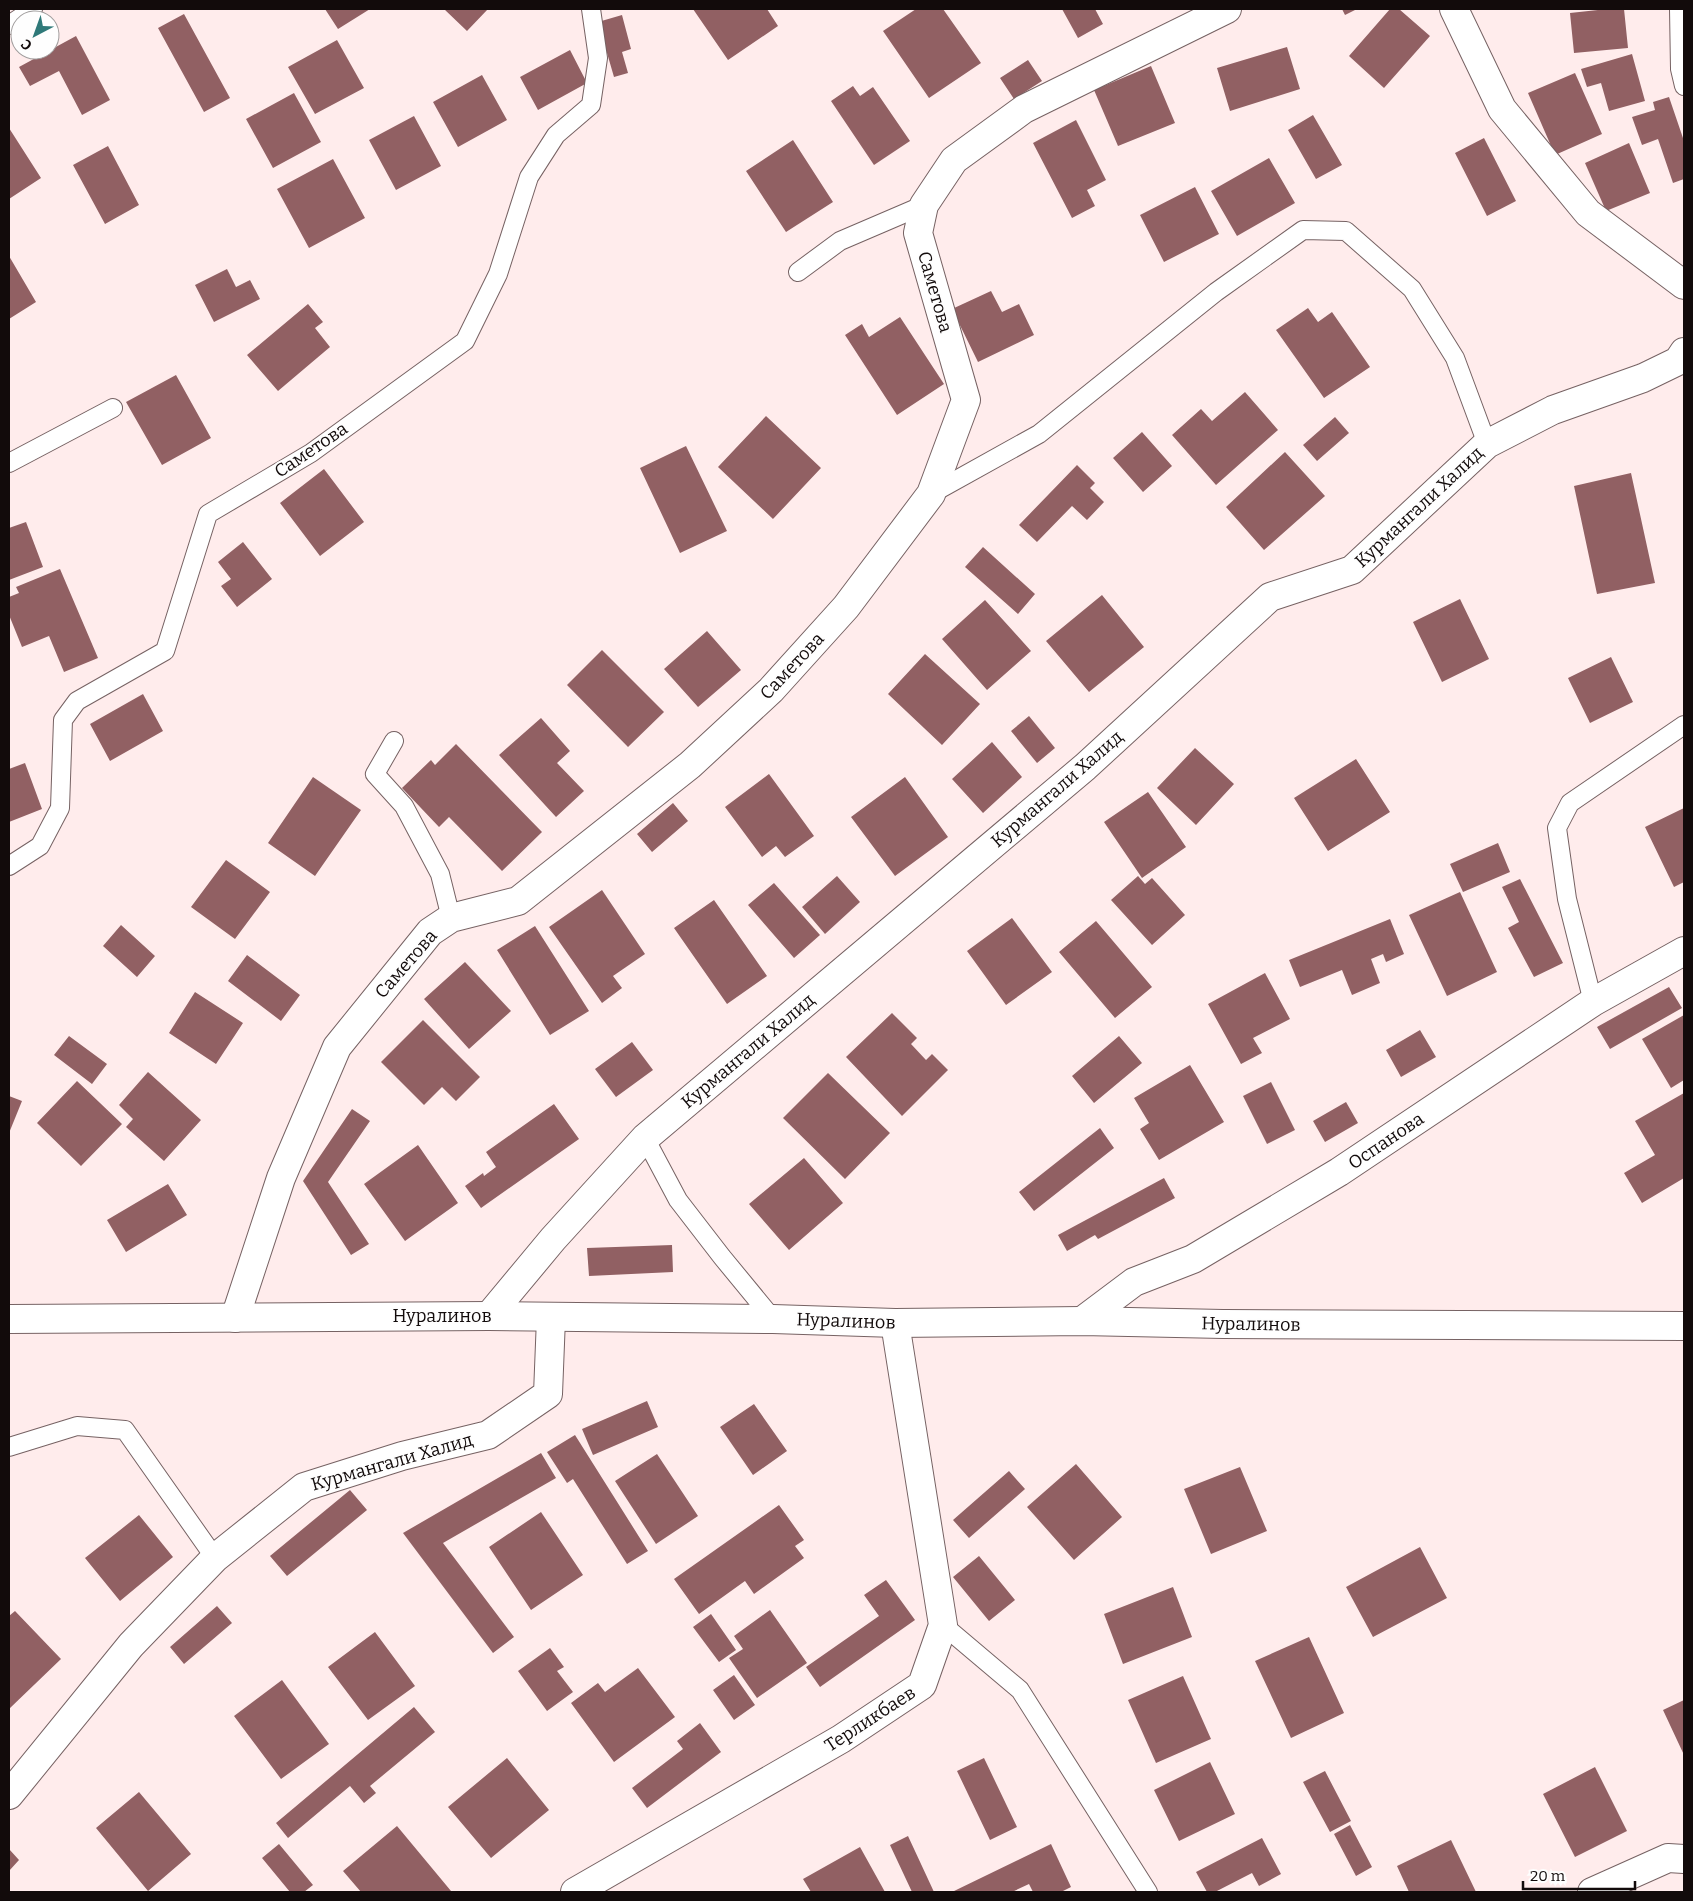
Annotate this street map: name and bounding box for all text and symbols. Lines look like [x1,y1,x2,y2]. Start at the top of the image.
north arrow [10,10,60,60]
text: С [18,35,36,54]
street label: Саметова [913,249,957,335]
street label: Саметова [270,417,352,483]
street label: Курмангали Халид [1350,442,1488,572]
street label: Саметова [755,628,829,704]
street label: Курмангали Халид [987,726,1127,852]
street label: Саметова [370,925,442,1003]
street label: Курмангали Халид [677,989,819,1113]
street label: Оспанова [1344,1108,1428,1174]
street label: Нуралинов [392,1305,492,1327]
street label: Нуралинов [796,1308,896,1334]
street label: Нуралинов [1201,1312,1301,1336]
street label: Курмангали Халид [309,1428,475,1496]
street label: Терликбаев [821,1682,919,1756]
scale bar [1523,1858,1636,1890]
text: 20 m [1530,1867,1566,1885]

